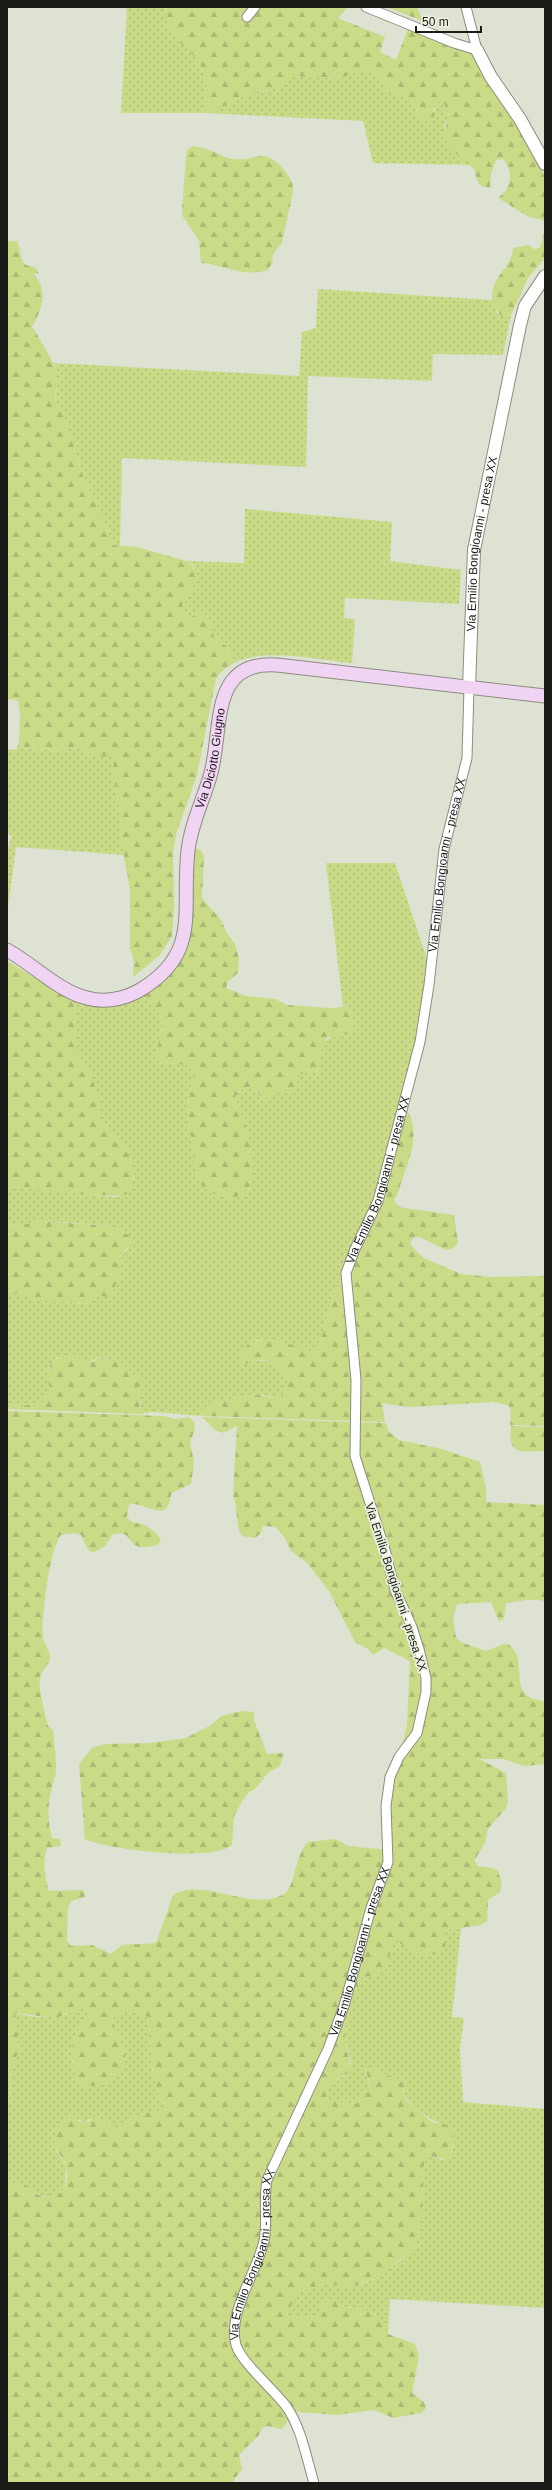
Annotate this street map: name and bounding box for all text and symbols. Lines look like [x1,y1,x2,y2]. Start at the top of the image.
scale bar [416,8,481,34]
text: 50 m [422,15,449,29]
street label: Via Emilio Bongioanni - presa XX [464,455,500,632]
street label: Via Diciotto Giugno [193,706,228,811]
street label: Via Emilio Bongioanni - presa XX [426,776,469,953]
street label: Via Emilio Bongioanni - presa XX [343,1095,412,1266]
street label: Via Emilio Bongioanni - presa XX [362,1501,430,1673]
street label: Via Emilio Bongioanni - presa XX [326,1865,393,2038]
street label: Via Emilio Bongioanni - presa XX [227,2167,278,2341]

